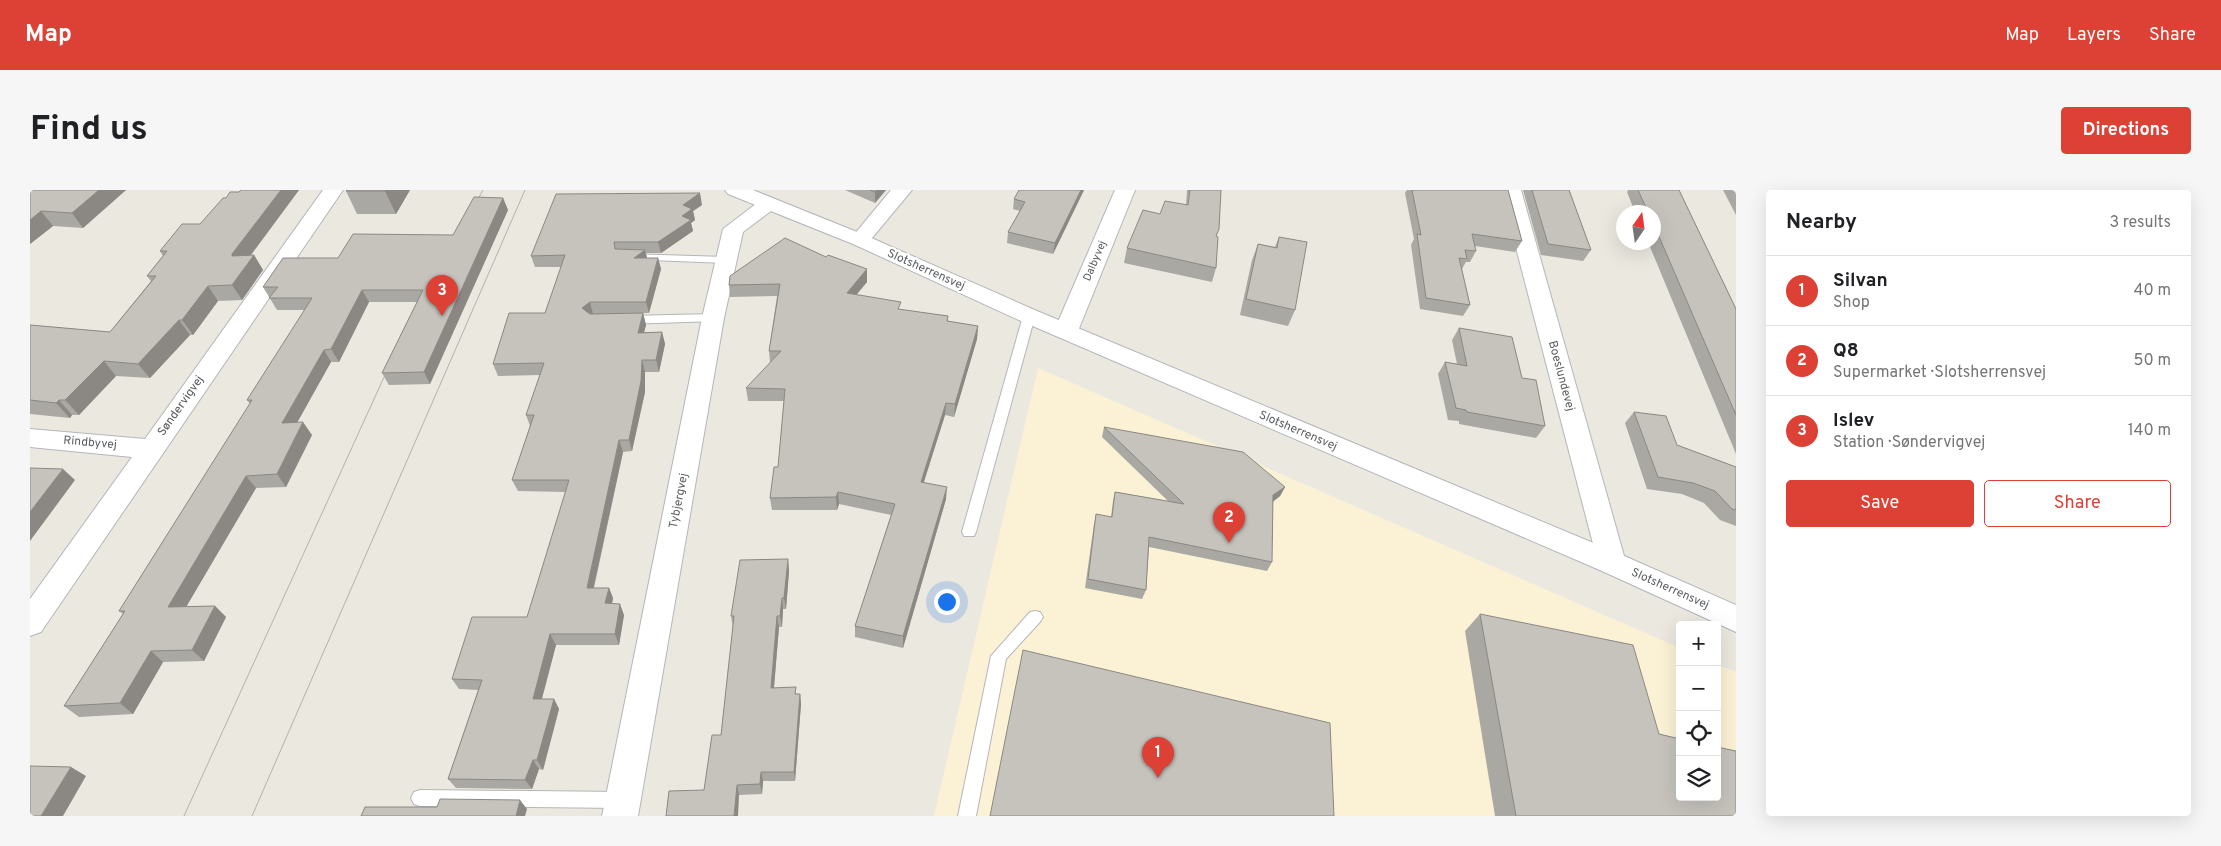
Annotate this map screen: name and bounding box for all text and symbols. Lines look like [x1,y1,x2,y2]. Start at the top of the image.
text: Map [25,20,72,50]
text: Map [2005,24,2039,47]
text: Layers [2067,24,2121,47]
text: Share [2149,24,2196,47]
button: Directions [2061,107,2191,154]
text: Find us [30,108,148,152]
north arrow [1616,205,1661,250]
text: Nearby [1786,209,1857,236]
text: 3 results [2109,213,2171,233]
street label: Dalbyvej [1080,239,1110,283]
street label: Slotsherrensvej [884,246,968,294]
text: Silvan [1833,269,1888,293]
pin: 3 [426,275,458,316]
text: 1 [1799,281,1805,301]
text: 40 m [2133,281,2171,301]
text: Shop [1833,293,1870,313]
street label: Boeslundevej [1544,339,1578,413]
text: Q8 [1833,339,1859,363]
text: 2 [1797,351,1807,371]
text: 50 m [2134,351,2171,371]
text: Supermarket · Slotsherrensvej [1833,363,2046,383]
street label: Søndervigvej [154,373,208,439]
street label: Slotsherrensvej [1256,407,1340,455]
text: Islev [1833,409,1874,433]
text: 3 [1797,421,1807,441]
text: 140 m [2128,421,2171,441]
street label: Rindbyvej [63,433,117,453]
text: Station · Søndervigvej [1833,433,1985,453]
street label: Tybjergvej [666,472,692,530]
button: Save [1786,480,1974,527]
button: Share [1984,480,2171,527]
pin: 2 [1213,502,1245,543]
street label: Slotsherrensvej [1628,565,1712,613]
your location [934,589,960,615]
map controls [1676,621,1721,801]
button: + [1676,621,1721,666]
button: − [1676,666,1721,711]
button: locate [1676,711,1721,756]
pin: 1 [1142,737,1174,778]
button: layers [1676,756,1721,801]

